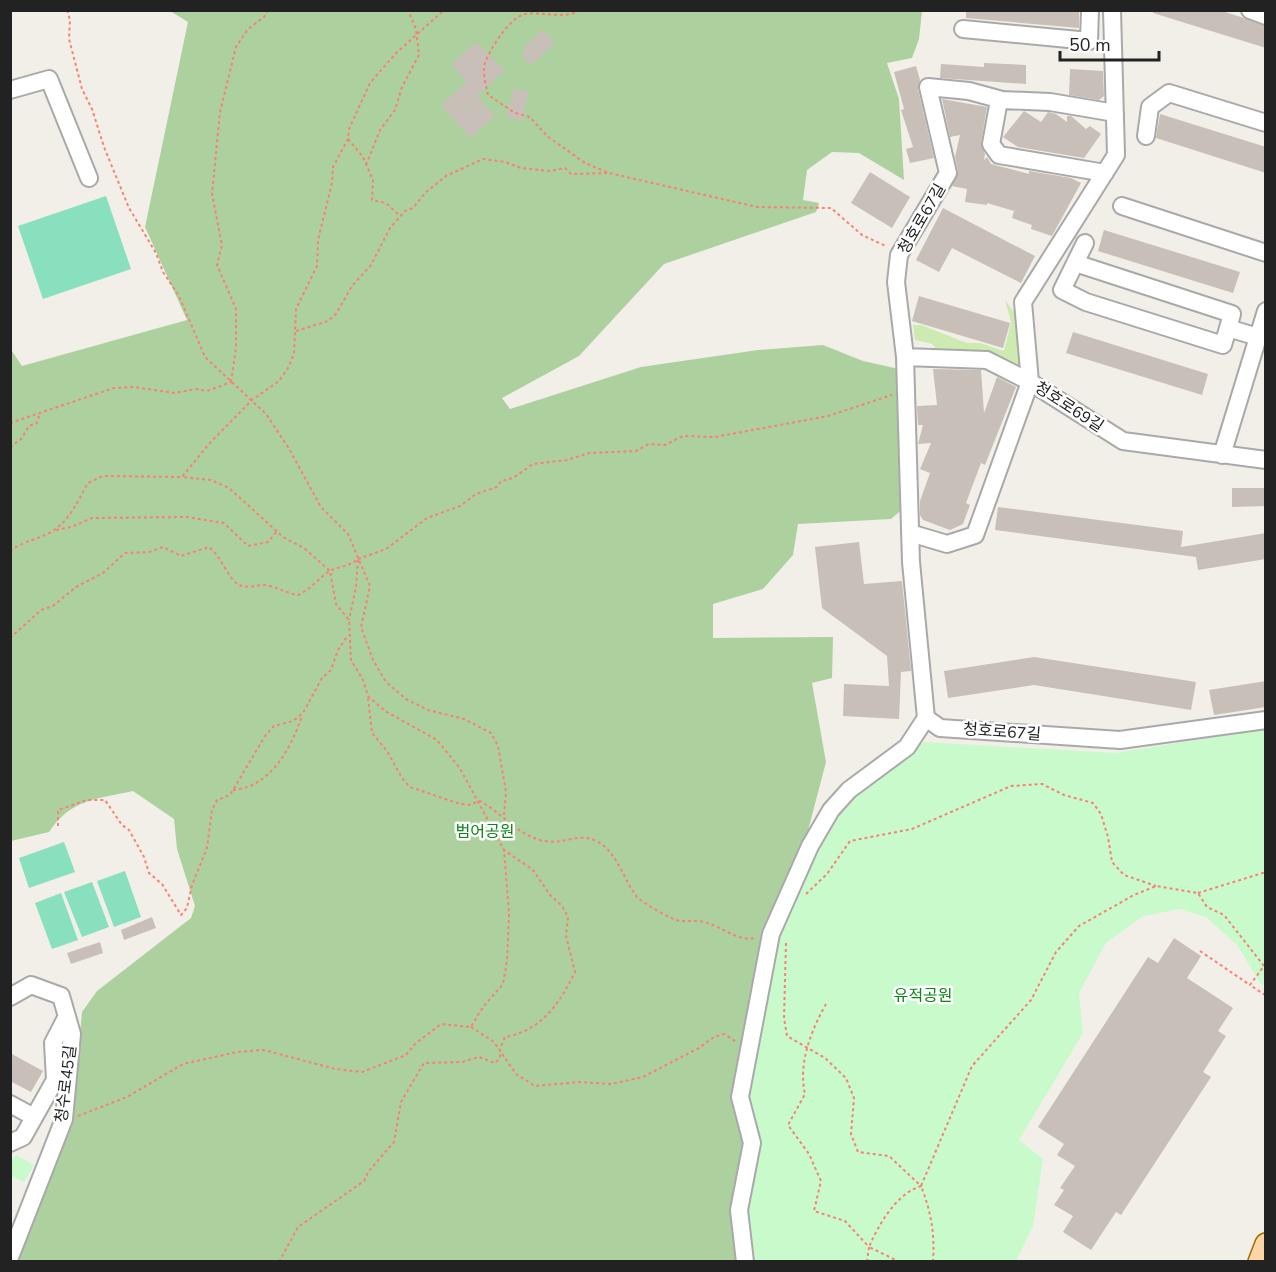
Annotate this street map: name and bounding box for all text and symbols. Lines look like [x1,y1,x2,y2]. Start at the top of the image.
scale bar [1060,24,1159,62]
text: 50 m [1069,33,1111,57]
street label: 청호로67길 [893,180,951,258]
street label: 청호로69길 [1030,377,1108,437]
street label: 청호로67길 [962,718,1042,746]
park label: 범어공원 [456,821,514,843]
park label: 유적공원 [894,985,952,1007]
street label: 청수로45길 [50,1044,82,1124]

